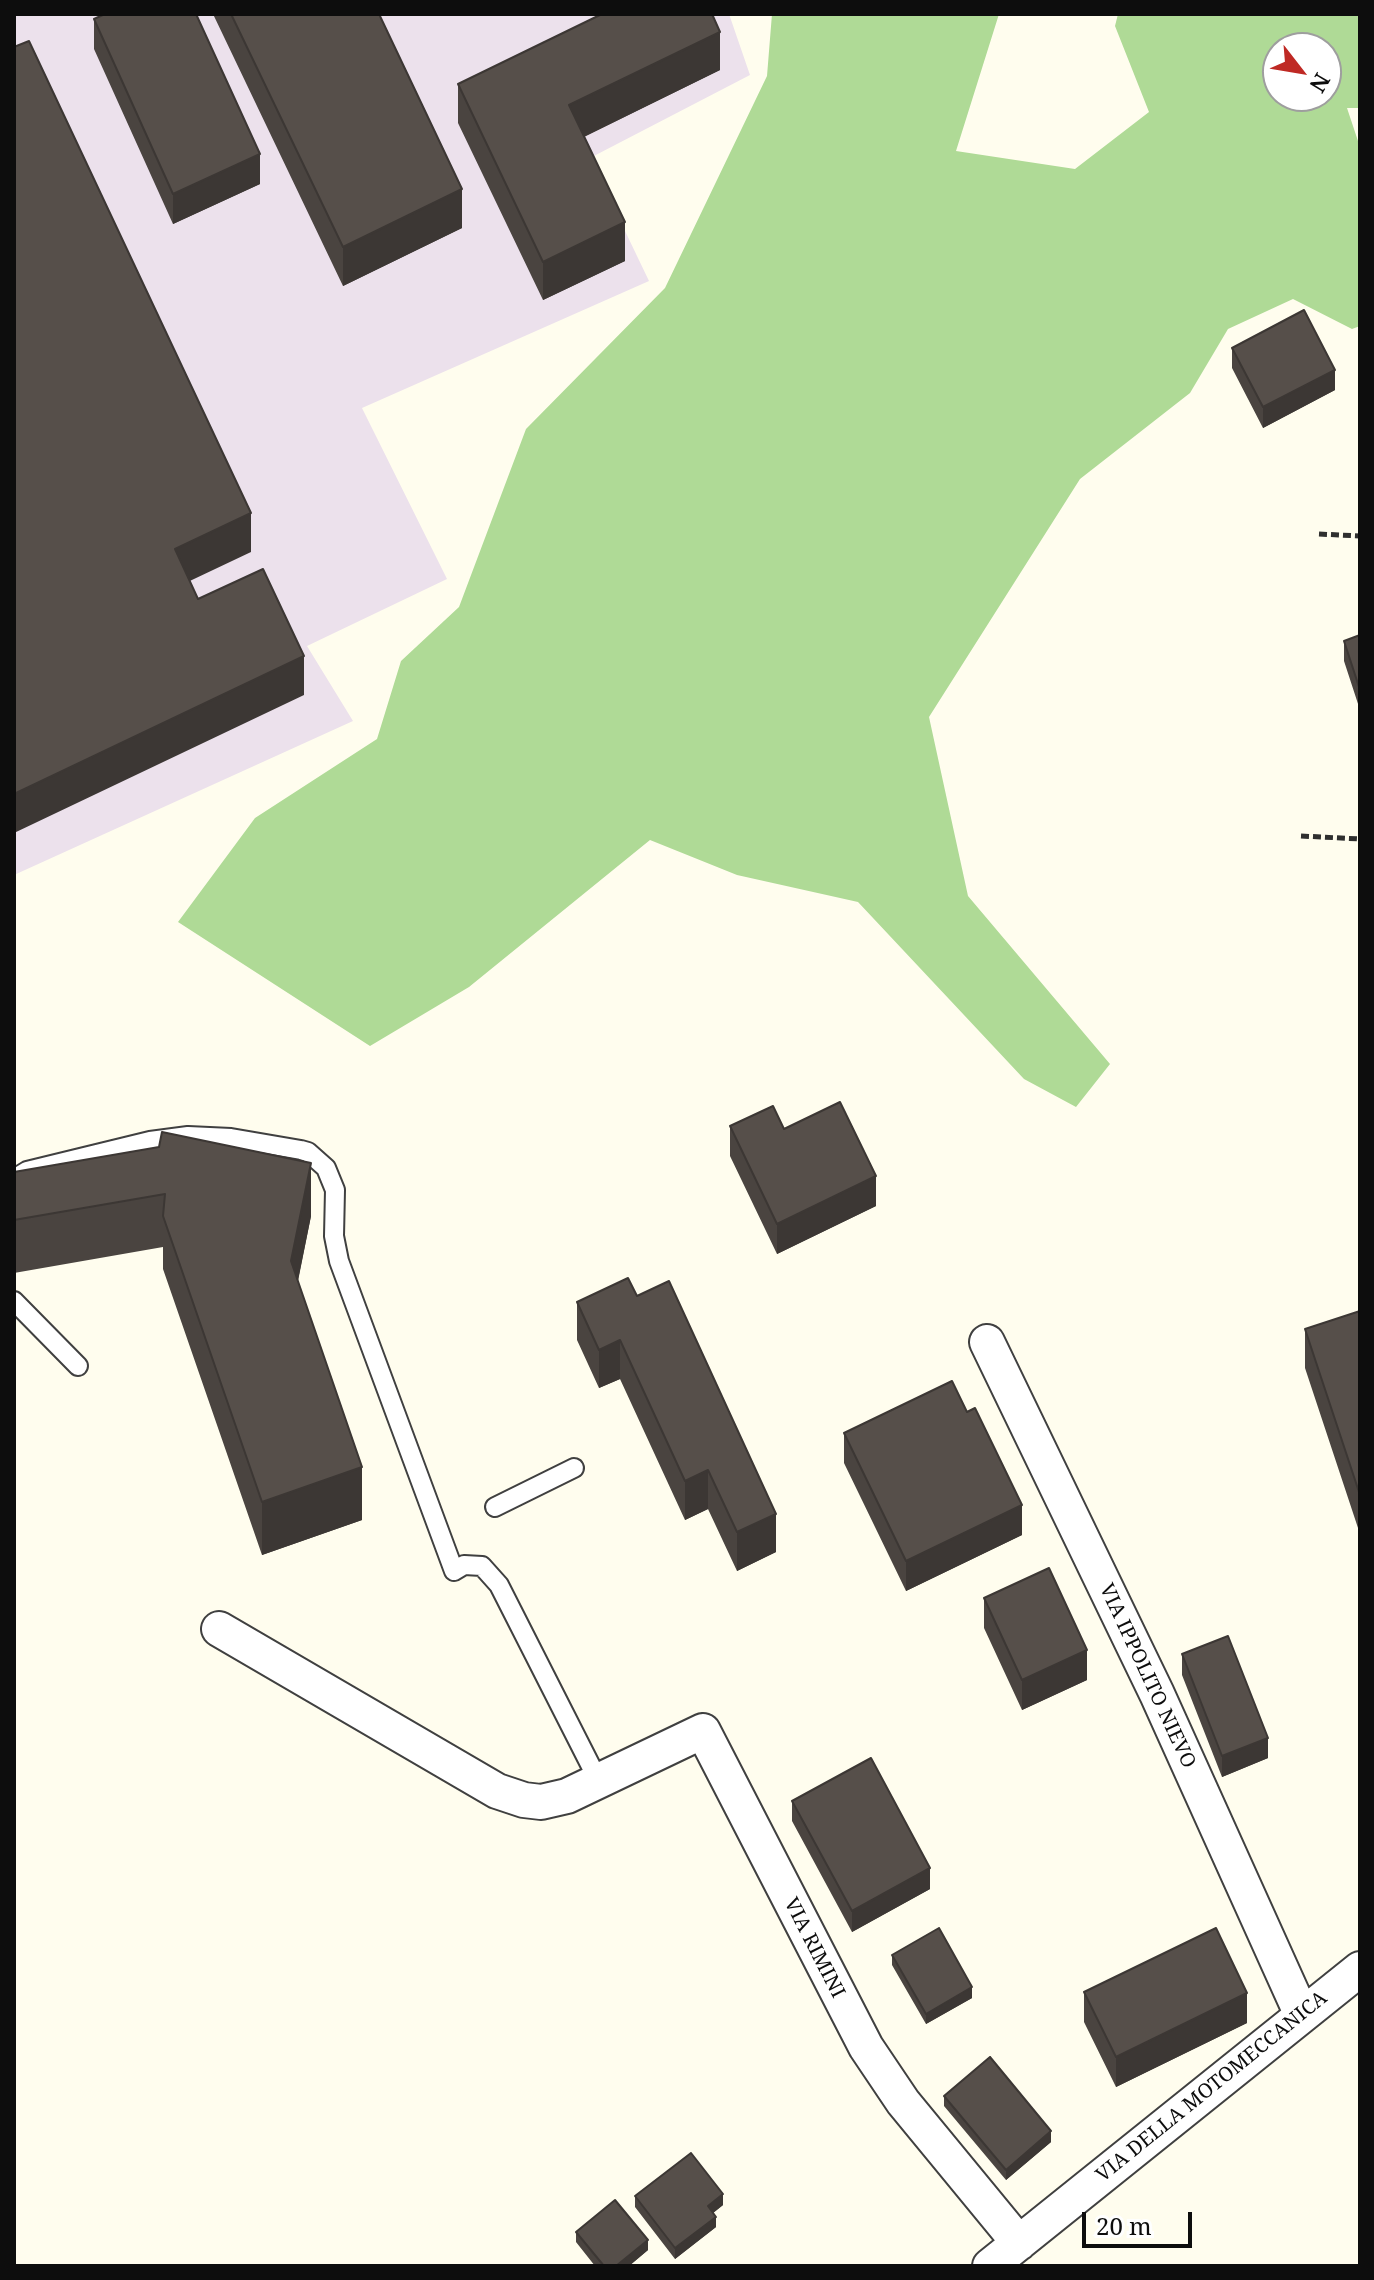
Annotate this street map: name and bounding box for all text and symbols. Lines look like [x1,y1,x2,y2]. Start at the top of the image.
north arrow [1262,32,1342,112]
text: N [1304,68,1338,98]
street label: VIA IPPOLITO NIEVO [1094,1580,1200,1772]
street label: VIA RIMINI [778,1894,850,2002]
street label: VIA DELLA MOTOMECCANICA [1092,1986,1332,2188]
scale bar [1086,2196,1196,2246]
text: 20 m [1096,2209,1152,2242]

